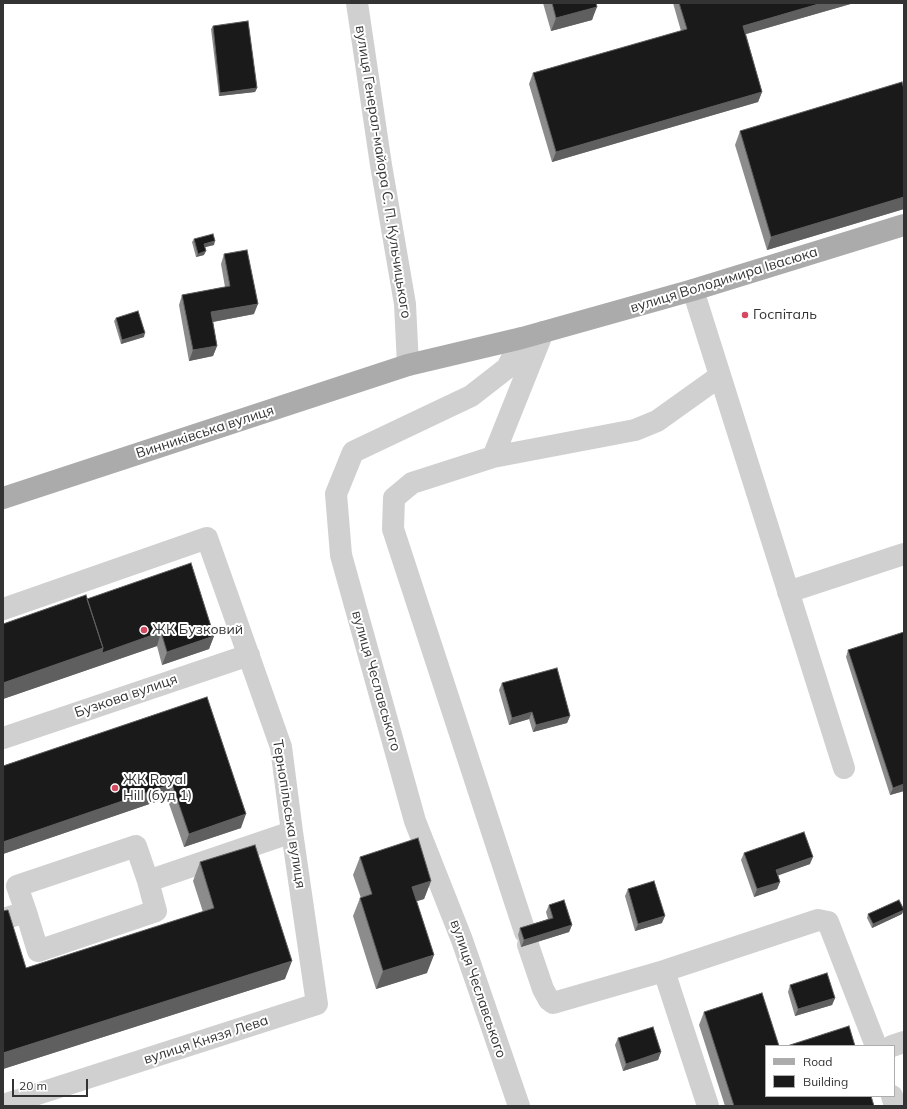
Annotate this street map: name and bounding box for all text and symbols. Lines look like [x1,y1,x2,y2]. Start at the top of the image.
street label: вулиця Генерал-майора С. П. Кульчицького [352,24,414,320]
street label: вулиця Володимира Івасюка [628,243,820,317]
place label: Госпіталь [753,307,817,323]
marker: Госпіталь [740,310,750,320]
street label: Винниківська вулиця [134,402,276,462]
street label: вулиця Чеславського [348,609,404,753]
place label: ЖК Бузковий [152,622,243,638]
marker: ЖК Бузковий [139,625,149,635]
street label: Бузкова вулиця [72,671,180,721]
street label: Тернопільська вулиця [269,739,309,889]
place label: ЖК Royal Hill (буд 1) [123,772,192,804]
marker: ЖК Royal Hill (буд 1) [110,783,120,793]
street label: вулиця Чеславського [446,918,510,1060]
street label: вулиця Князя Лева [142,1012,270,1068]
legend [765,1045,895,1097]
text: Road [803,1054,832,1069]
scale bar [14,1071,90,1097]
text: Building [803,1074,848,1089]
text: 20 m [19,1078,47,1093]

